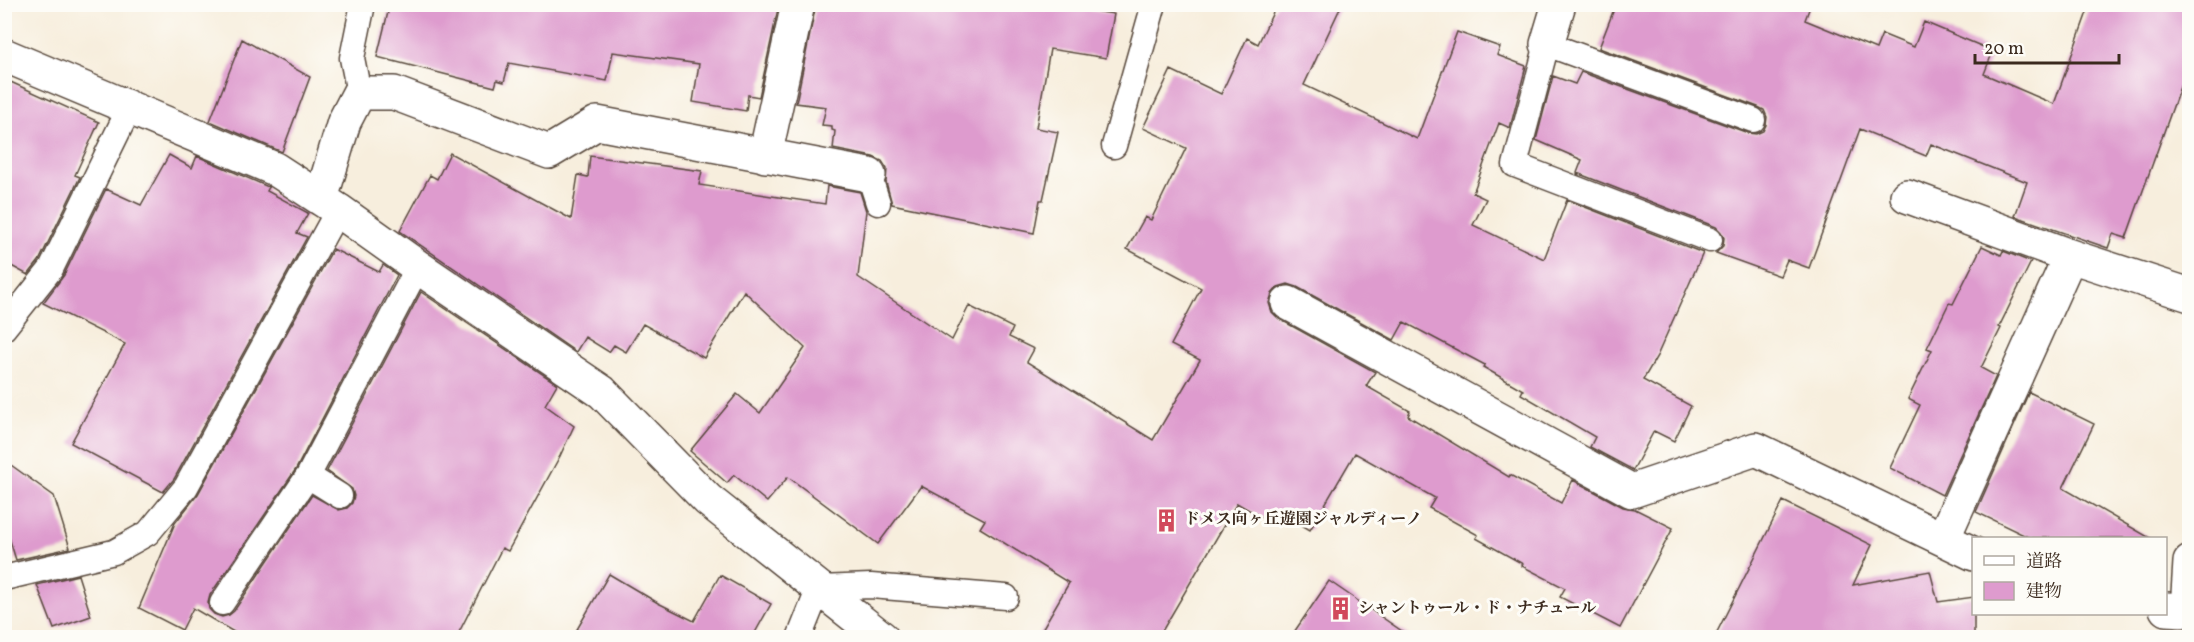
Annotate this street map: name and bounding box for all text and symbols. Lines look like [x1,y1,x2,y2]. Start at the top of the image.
scale bar [1975,27,2119,65]
text: 20 m [1984,37,2024,62]
building icon: ドメス向ヶ丘遊園ジャルディーノ [1153,507,1179,533]
place label: ドメス向ヶ丘遊園ジャルディーノ [1184,509,1422,531]
legend [1972,537,2167,615]
text: 道路 [2026,550,2062,575]
text: 建物 [2026,580,2062,605]
building icon: シャントゥール・ド・ナチュール [1327,596,1353,622]
place label: シャントゥール・ド・ナチュール [1358,598,1596,620]

